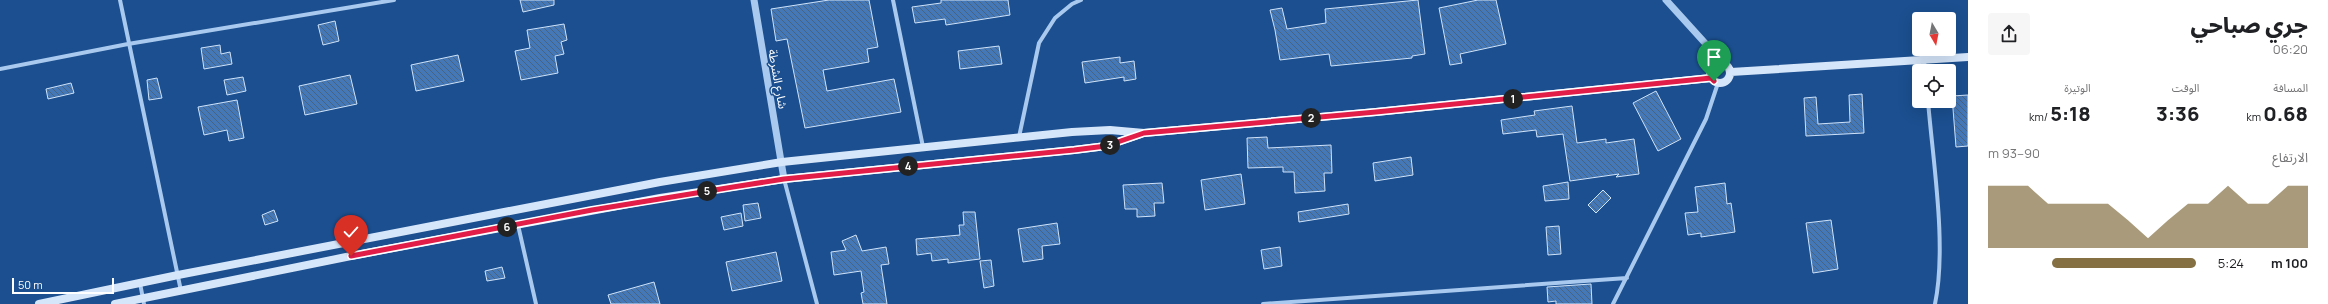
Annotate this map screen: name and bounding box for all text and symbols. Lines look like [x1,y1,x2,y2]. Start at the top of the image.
text: جري صباحي [2190,10,2308,40]
north arrow [1912,12,1956,56]
map controls [1912,12,1956,108]
button: share [1988,13,2030,55]
pin [1697,40,1731,81]
text: 06:20 [2273,40,2308,58]
icon: arrive [1703,46,1725,68]
street label: شارع الشرطة [763,48,792,110]
button: locate [1912,64,1956,108]
text: الوتيرة [2064,80,2091,95]
text: الوقت [2172,80,2199,95]
text: المسافة [2273,80,2308,95]
pin: 1 [1503,89,1523,109]
text: 1 [1511,91,1515,106]
text: 5:18 [2050,100,2091,127]
text: 3:36 [2156,100,2199,127]
text: 0.68 [2263,100,2308,127]
pin: 2 [1301,108,1321,128]
text: /km [2029,109,2050,124]
text: km [2246,109,2263,124]
text: 2 [1308,110,1314,125]
pin: 3 [1100,135,1120,155]
text: 3 [1107,137,1113,152]
text: 90–93 m [1988,144,2040,162]
text: الارتفاع [2272,148,2308,166]
pin: 4 [898,156,918,176]
text: 4 [905,158,911,173]
pin: 5 [697,181,717,201]
text: 5 [704,183,710,198]
pin [334,215,368,256]
pin: 6 [497,217,517,237]
text: 6 [504,219,510,234]
icon: check [340,221,362,243]
text: 5:24 [2218,254,2244,272]
text: 100 m [2271,254,2308,272]
scale bar [12,276,114,295]
text: 50 m [18,277,43,292]

